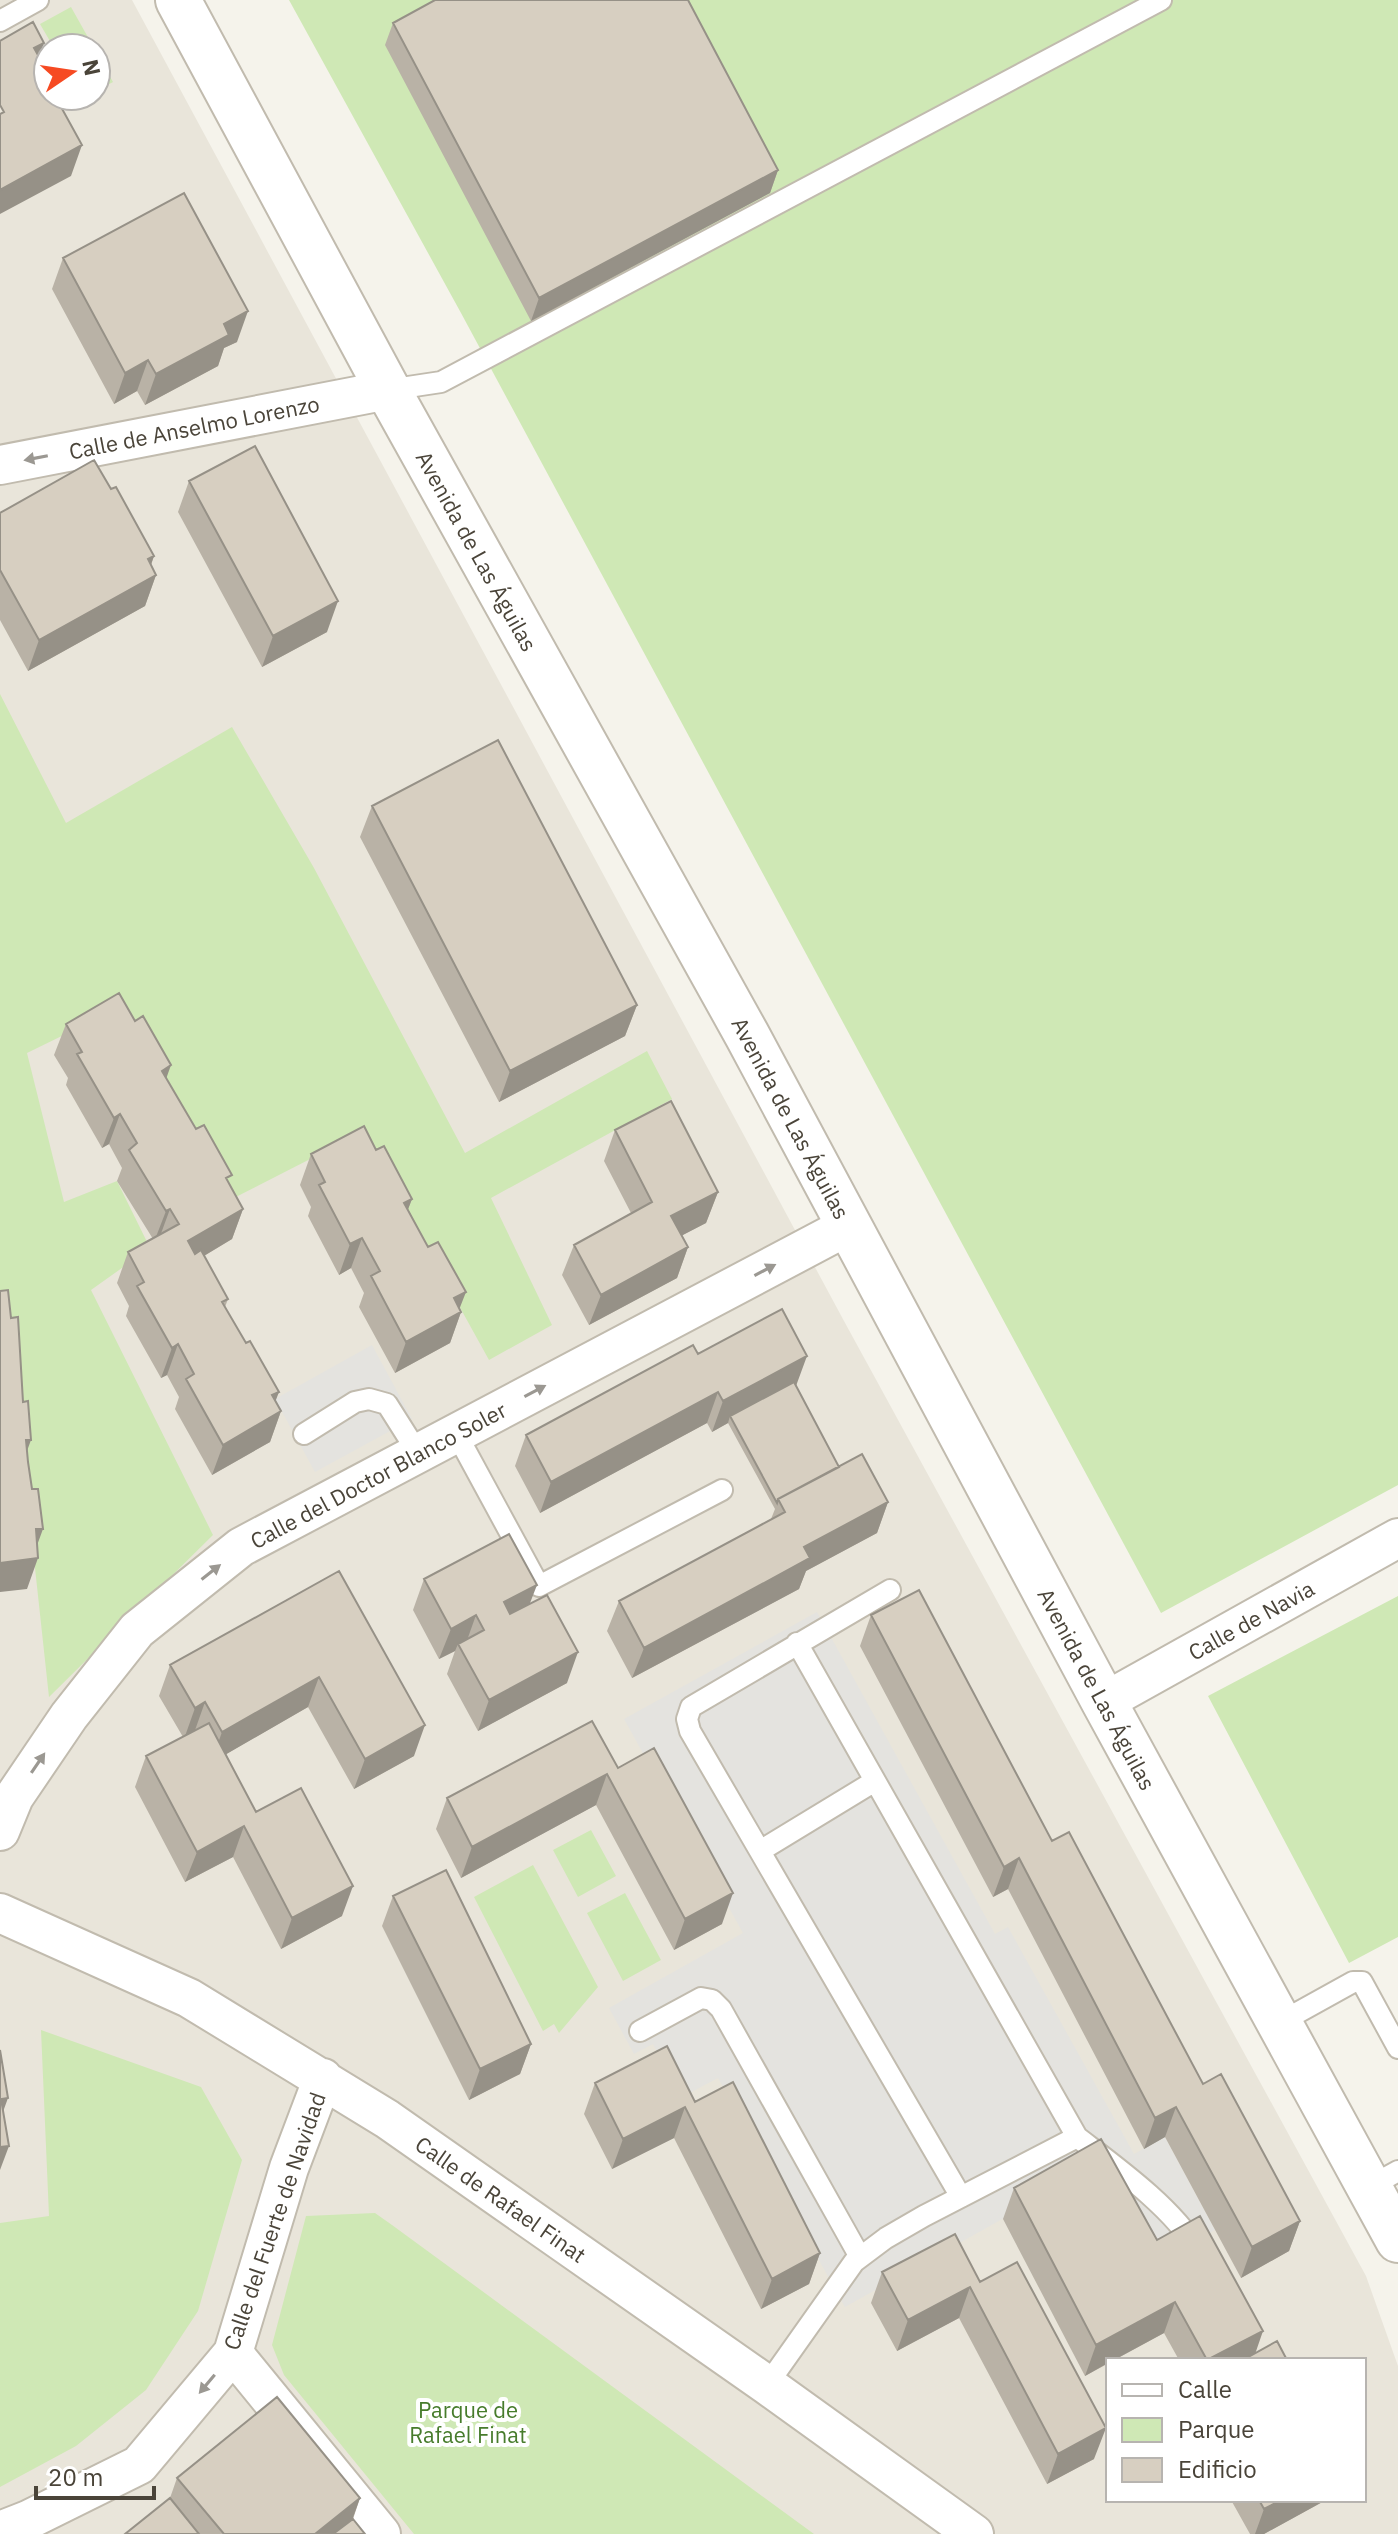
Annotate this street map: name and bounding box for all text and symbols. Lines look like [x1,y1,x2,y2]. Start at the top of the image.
north arrow [32,32,112,112]
text: N [76,56,108,78]
street label: Calle de Anselmo Lorenzo [66,388,322,466]
street label: Avenida de Las Águilas [410,446,544,656]
one-way arrow [23,452,48,464]
street label: Avenida de Las Águilas [725,1012,857,1224]
one-way arrow [754,1263,777,1277]
one-way arrow [524,1385,547,1398]
street label: Calle del Doctor Blanco Soler [245,1395,511,1555]
one-way arrow [201,1564,221,1580]
street label: Calle de Navia [1183,1573,1319,1667]
street label: Avenida de Las Águilas [1031,1583,1163,1795]
one-way arrow [30,1752,45,1773]
street label: Calle del Fuerte de Navidad [216,2088,332,2354]
street label: Calle de Rafael Finat [410,2129,592,2269]
legend [1106,2358,1366,2502]
text: Calle [1178,2373,1232,2405]
one-way arrow [199,2374,216,2394]
park label: Parque de Rafael Finat [409,2395,527,2449]
text: Parque [1178,2413,1255,2445]
scale bar [36,2450,154,2500]
text: Edificio [1178,2453,1257,2485]
text: 20 m [48,2461,103,2493]

